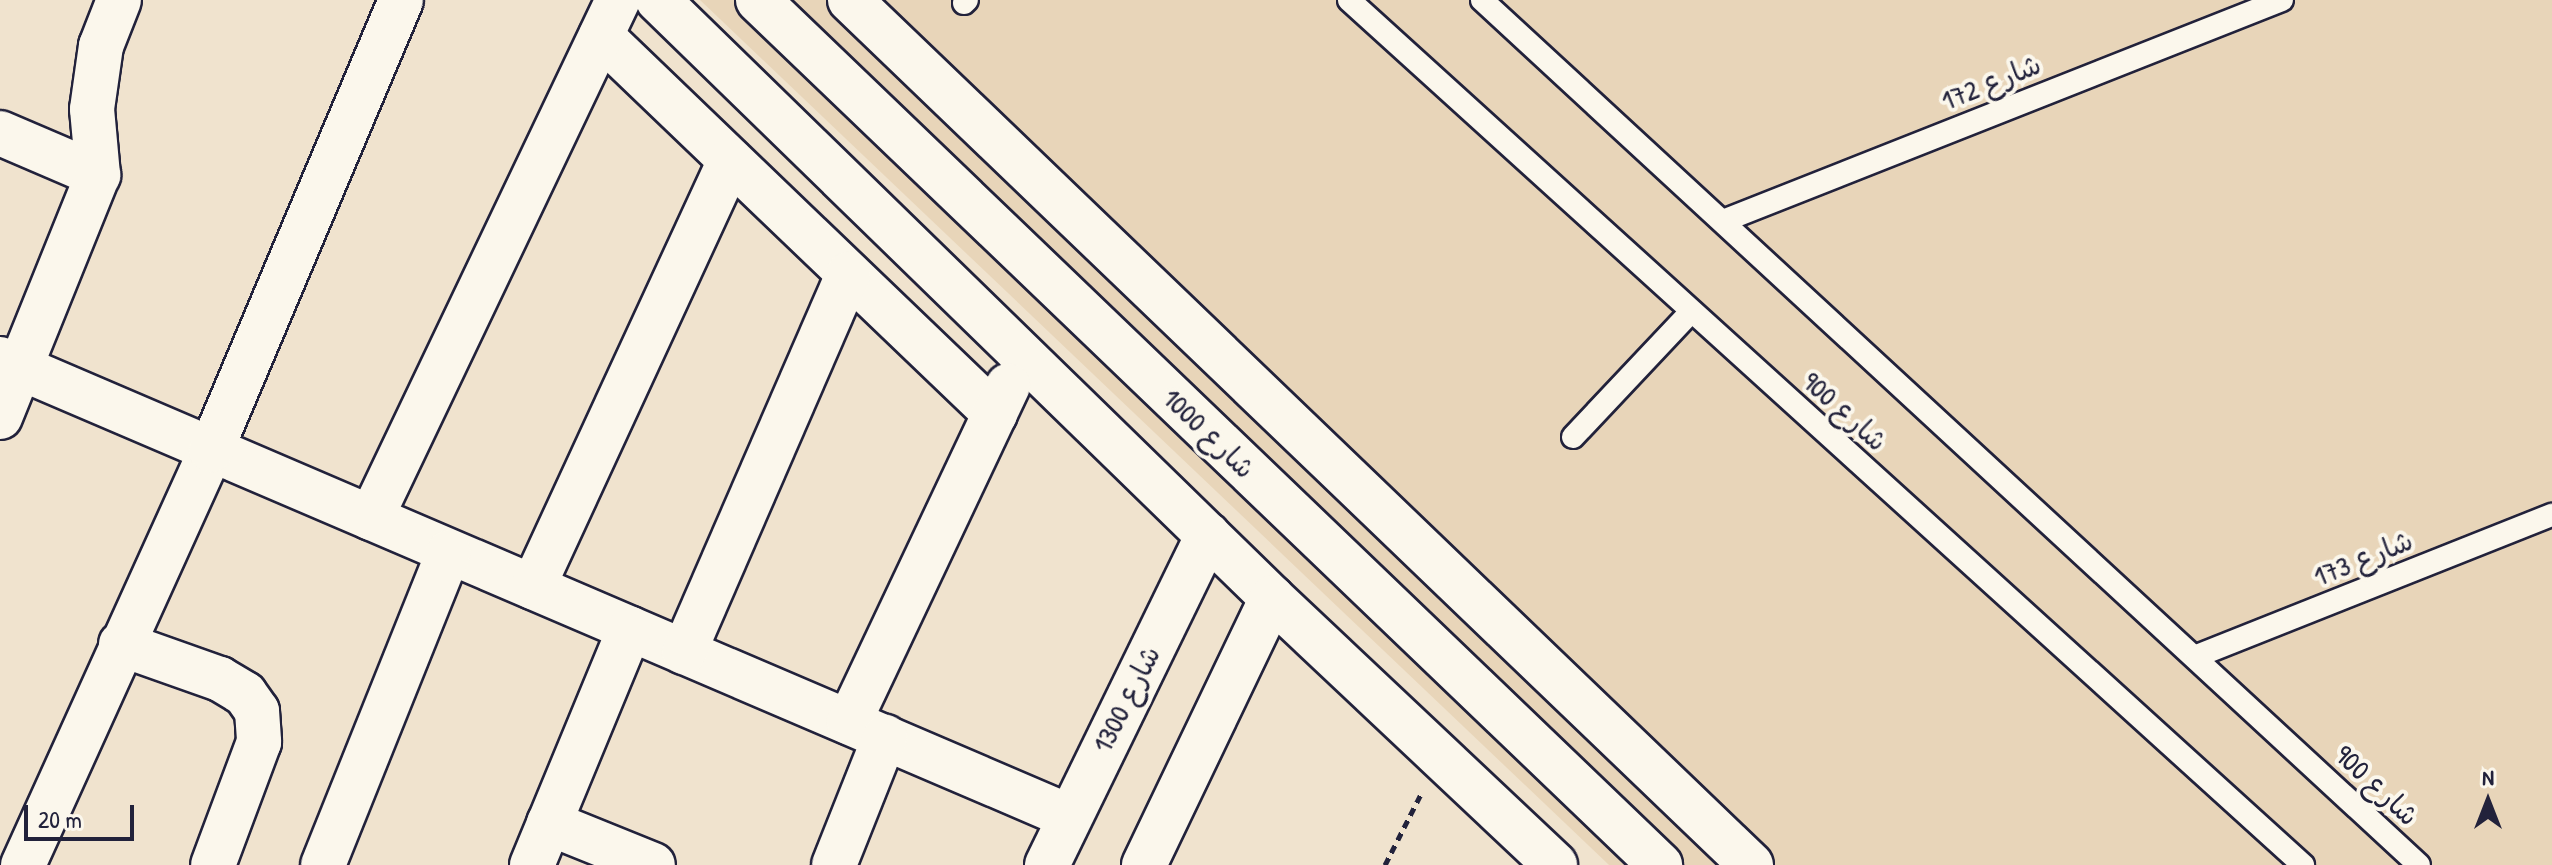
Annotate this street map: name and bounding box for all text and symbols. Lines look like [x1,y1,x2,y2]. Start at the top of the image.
street label: شارع 172 [1936,47,2046,117]
street label: شارع 900 [1796,364,1894,458]
street label: شارع 1000 [1156,381,1262,485]
street label: شارع 173 [2309,523,2417,593]
street label: شارع 1300 [1085,640,1167,758]
street label: شارع 900 [2328,738,2426,832]
north arrow [2448,761,2528,841]
text: N [2482,762,2494,792]
scale bar [28,789,138,839]
text: 20 m [38,803,82,835]

